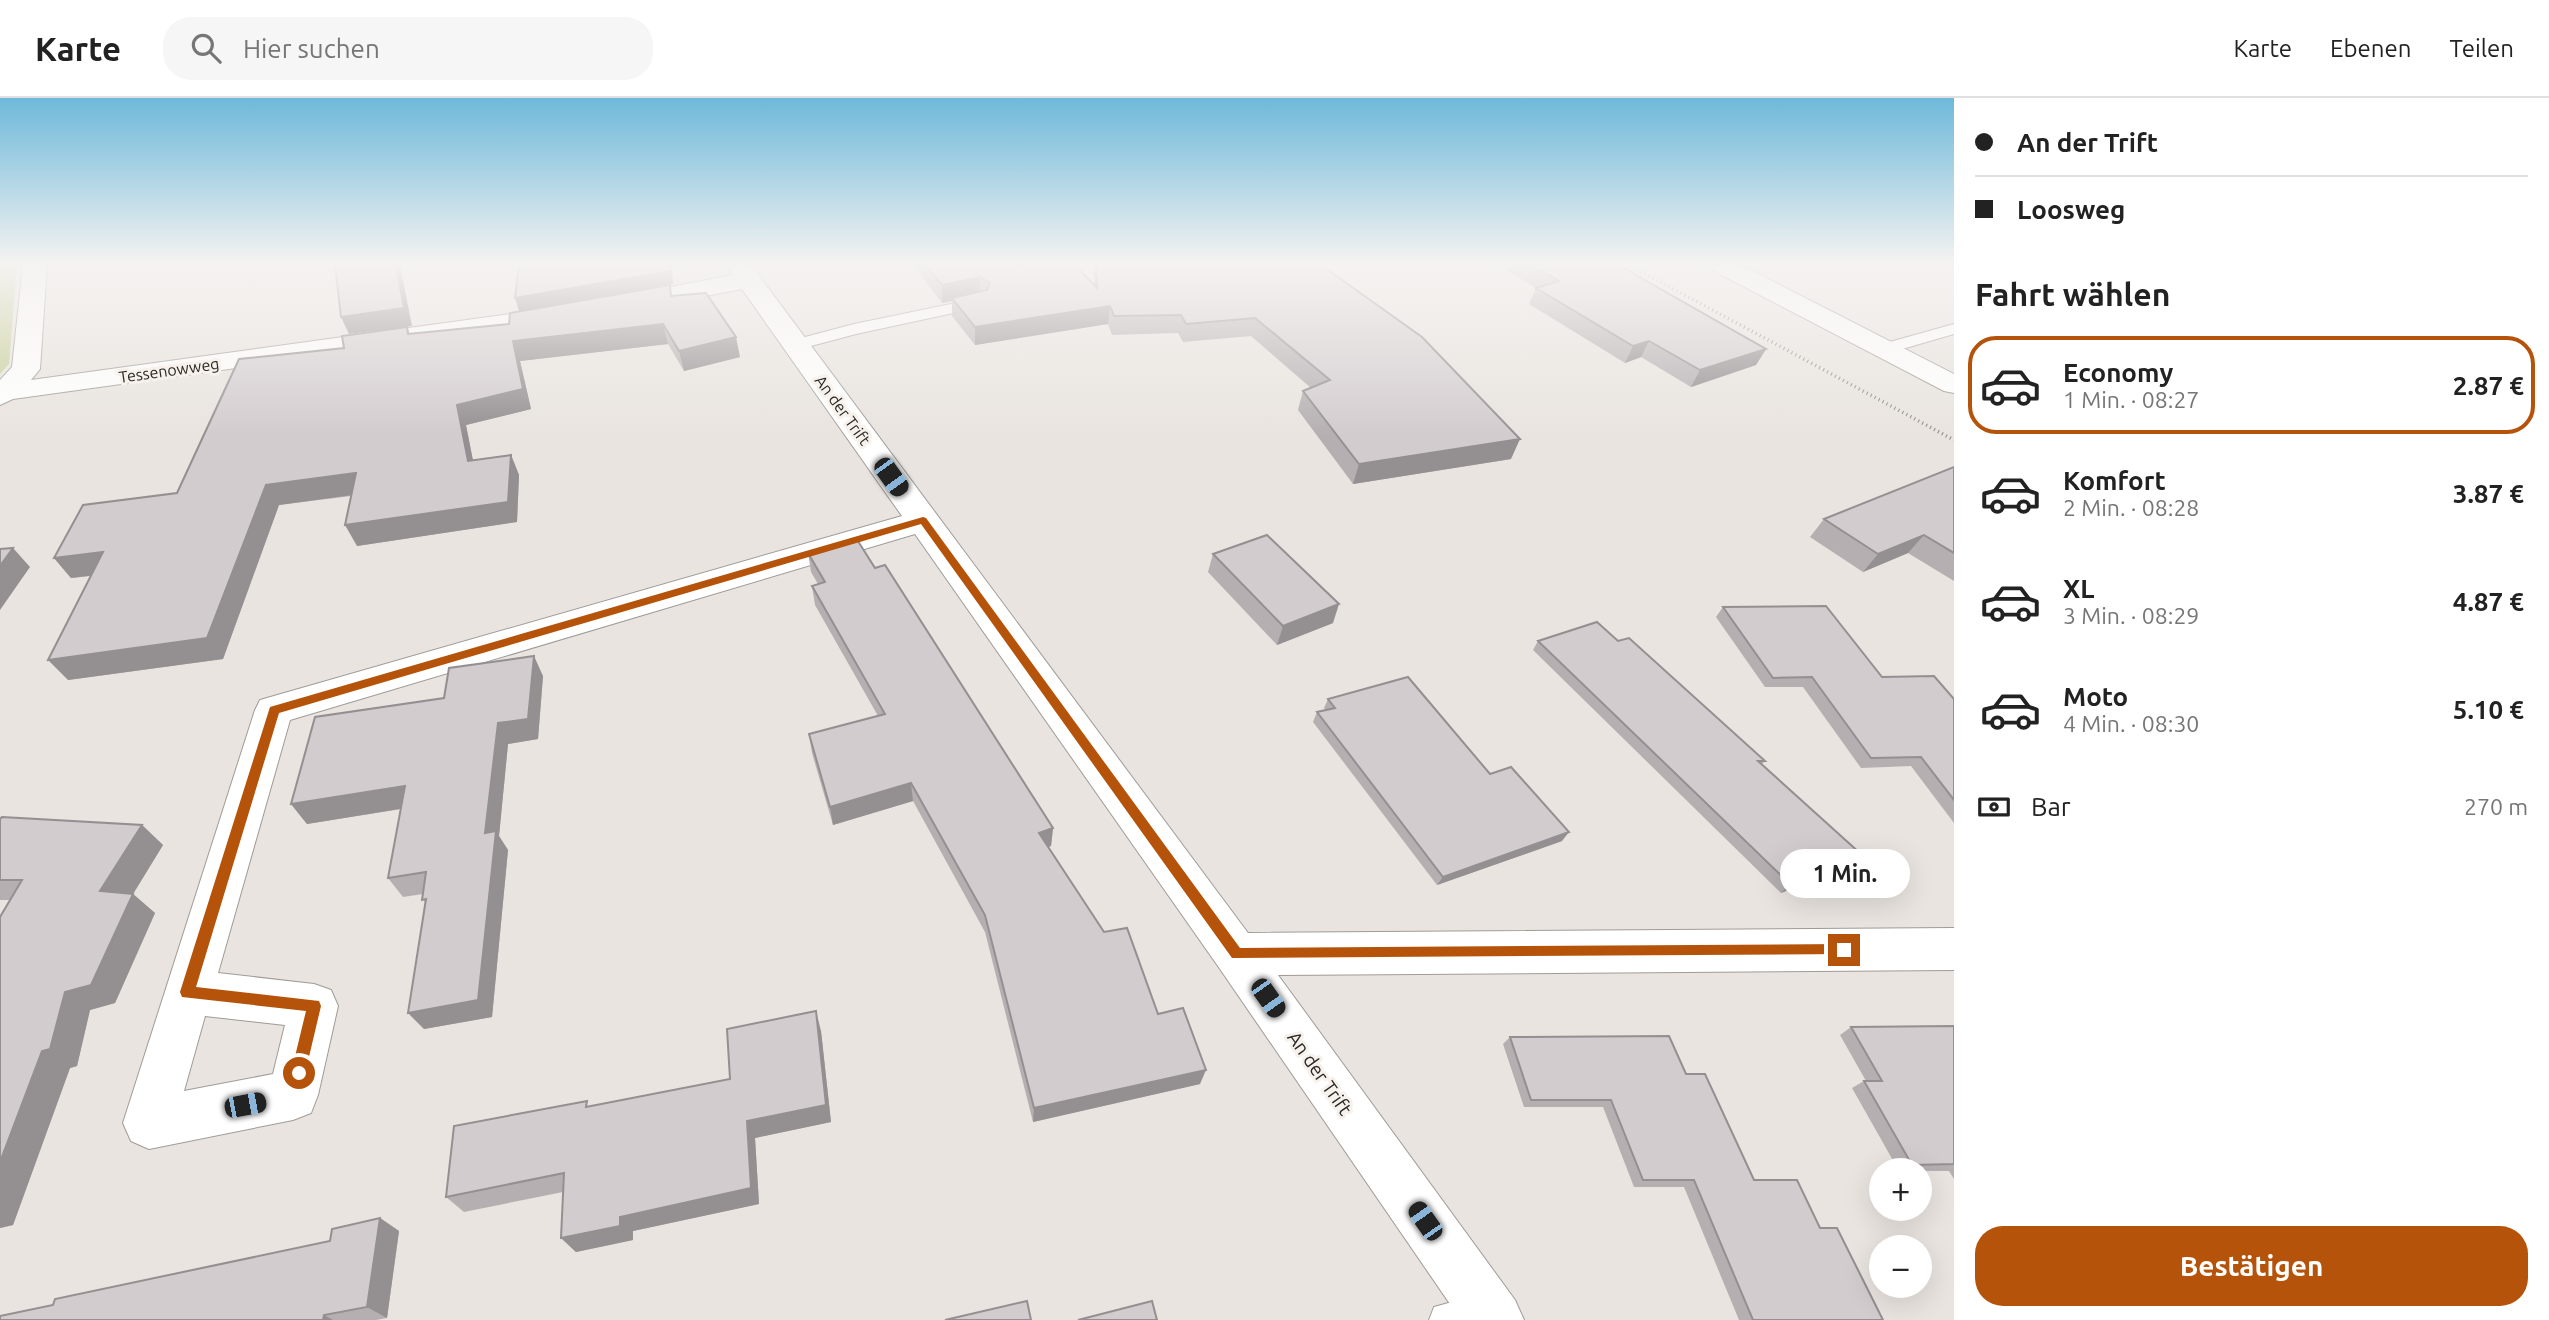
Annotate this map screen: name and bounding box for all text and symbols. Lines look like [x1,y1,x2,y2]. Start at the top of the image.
search box [163,17,653,80]
icon: search [187,29,225,67]
text: Karte [35,30,121,67]
text: Hier suchen [243,34,380,63]
text: Karte [2233,35,2292,62]
text: Ebenen [2330,35,2411,62]
text: Teilen [2449,35,2514,62]
text: An der Trift [2017,128,2158,157]
text: Loosweg [2017,195,2125,224]
text: Fahrt wählen [1975,276,2170,312]
street label: Tessenowweg [118,354,220,386]
icon: car [1979,354,2042,417]
text: Economy [2063,358,2173,387]
text: 2.87 € [2453,371,2524,400]
street label: An der Trift [812,372,875,449]
text: 1 Min. · 08:27 [2063,387,2199,412]
car [871,454,912,500]
icon: car [1979,462,2042,525]
text: Komfort [2063,466,2166,495]
text: 3.87 € [2453,479,2524,508]
text: 2 Min. · 08:28 [2063,495,2199,520]
icon: car [1979,570,2042,633]
text: XL [2063,574,2094,603]
text: 4.87 € [2453,587,2524,616]
text: 3 Min. · 08:29 [2063,603,2199,628]
icon: car [1979,678,2042,741]
text: Moto [2063,682,2128,711]
text: 5.10 € [2453,695,2524,724]
text: 4 Min. · 08:30 [2063,711,2199,736]
icon: cash [1975,788,2013,826]
text: Bar [2031,792,2071,821]
text: 270 m [2464,794,2528,819]
callout: 1 Min. [1779,848,1909,898]
text: 1 Min. [1813,861,1877,886]
route end [1828,934,1860,966]
car [1248,975,1289,1021]
street label: An der Trift [1283,1027,1357,1120]
route start [283,1057,315,1089]
car [223,1091,268,1119]
map controls [1869,1158,1932,1298]
button: + [1869,1158,1932,1221]
car [1405,1198,1446,1244]
button: Bestätigen [1975,1226,2528,1306]
button: − [1869,1235,1932,1298]

